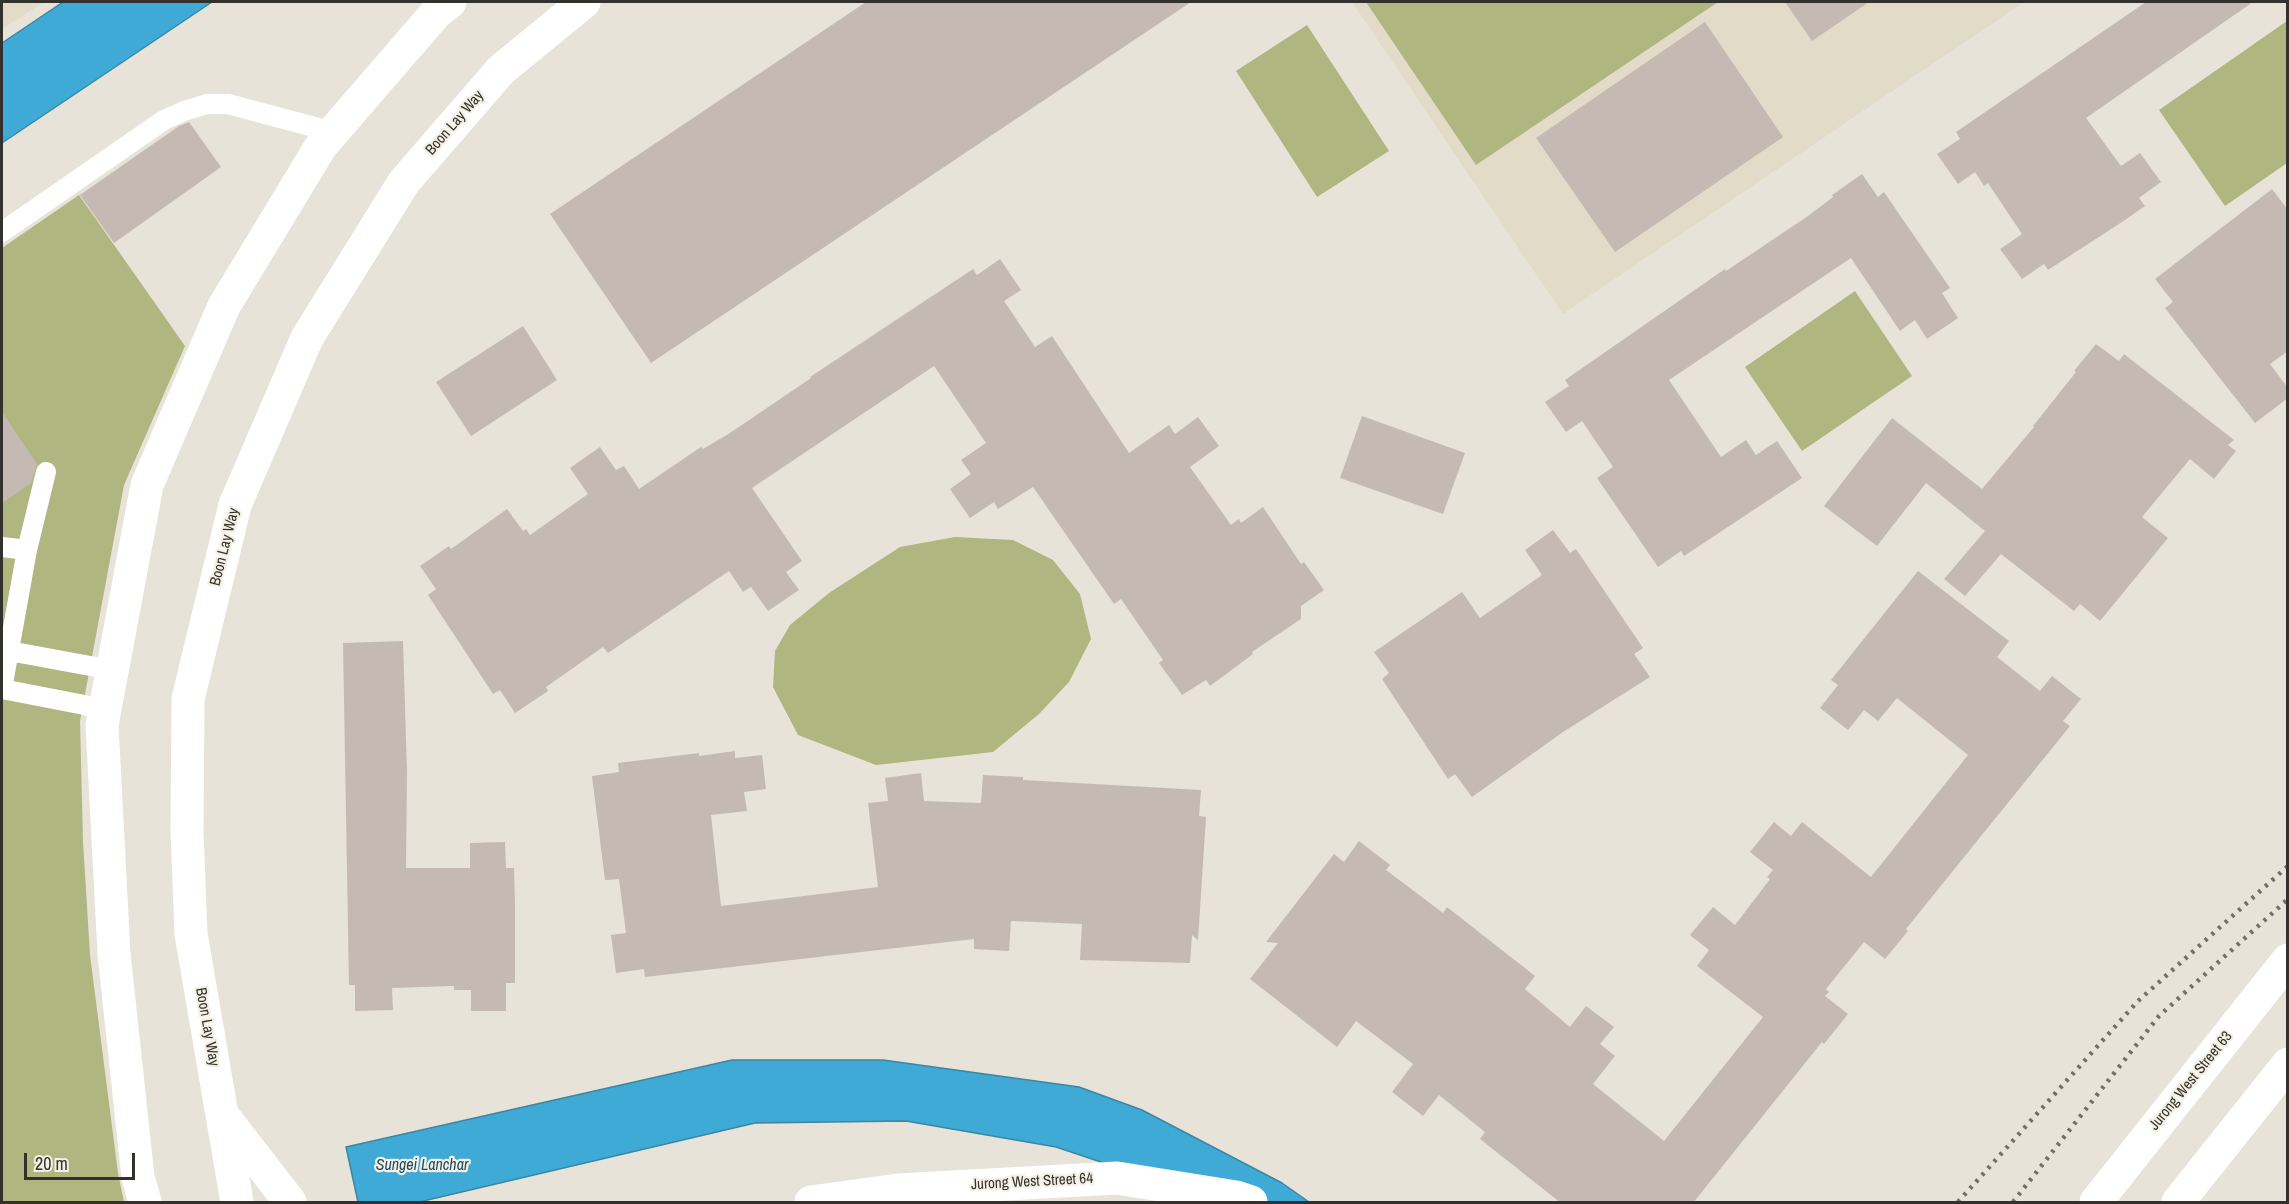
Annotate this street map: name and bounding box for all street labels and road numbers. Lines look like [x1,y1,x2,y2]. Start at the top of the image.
street label: Boon Lay Way [422,87,488,159]
street label: Boon Lay Way [207,506,243,588]
street label: Boon Lay Way [191,986,223,1068]
street label: Jurong West Street 63 [2146,1028,2236,1134]
street label: Jurong West Street 64 [971,1170,1093,1194]

